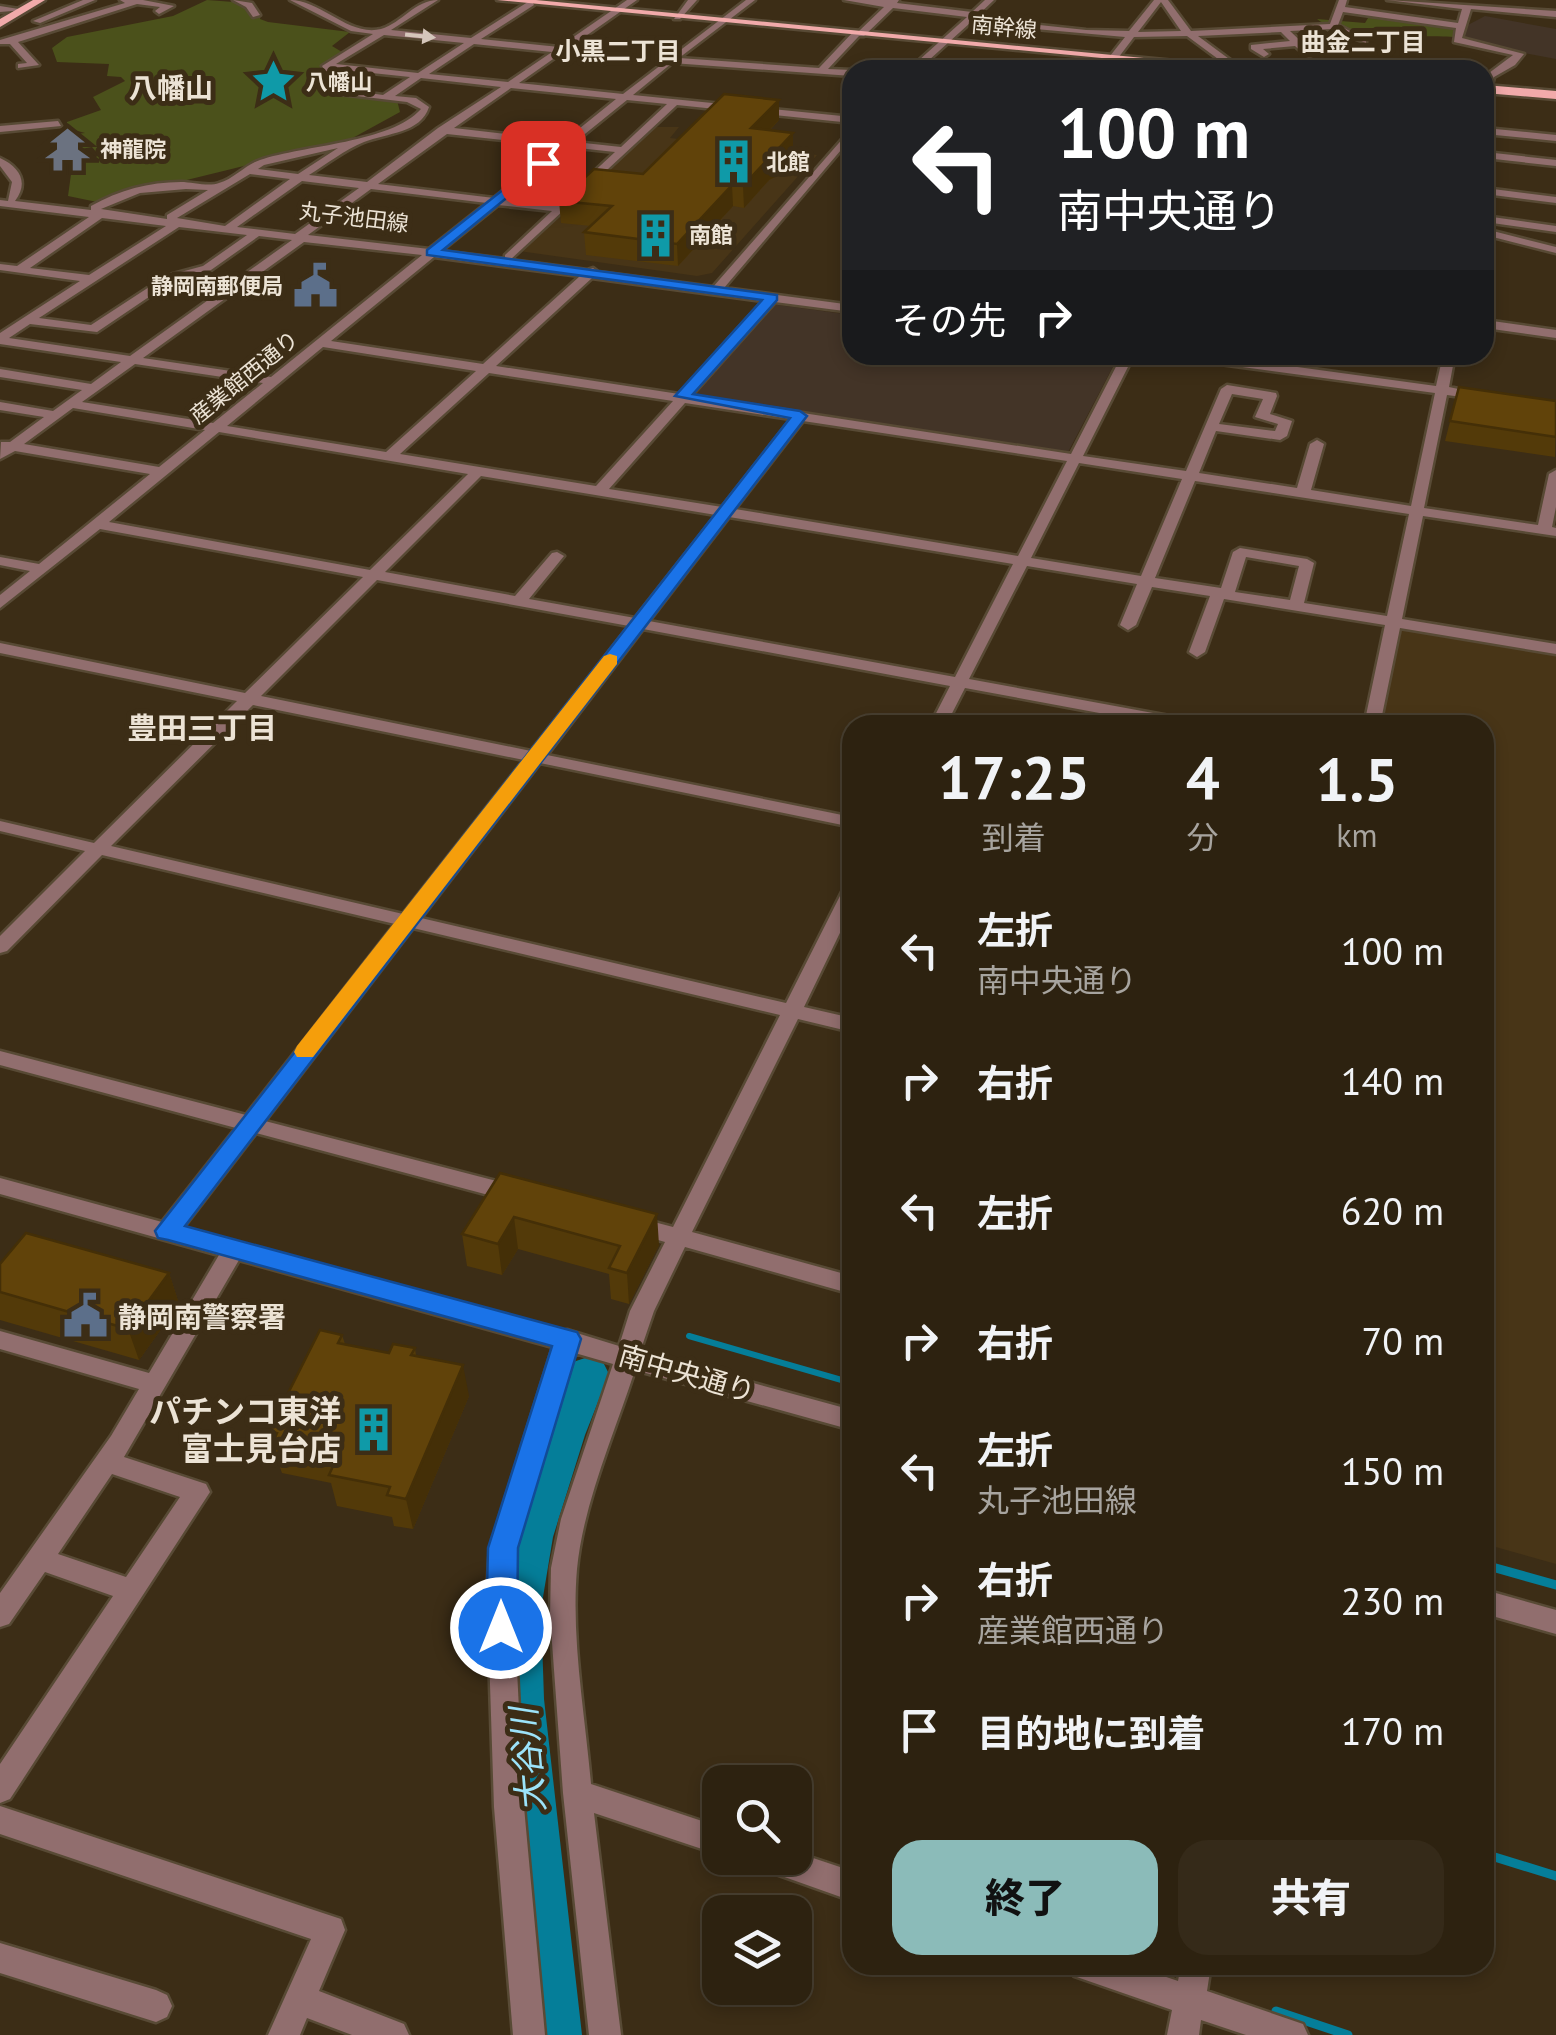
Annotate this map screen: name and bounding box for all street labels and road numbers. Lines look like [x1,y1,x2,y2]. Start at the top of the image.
street label: 南幹線 [970,10,1038,44]
street label: 丸子池田線 [298,196,410,238]
street label: 産業館西通り [184,325,304,429]
street label: 南中央通り [615,1336,759,1410]

